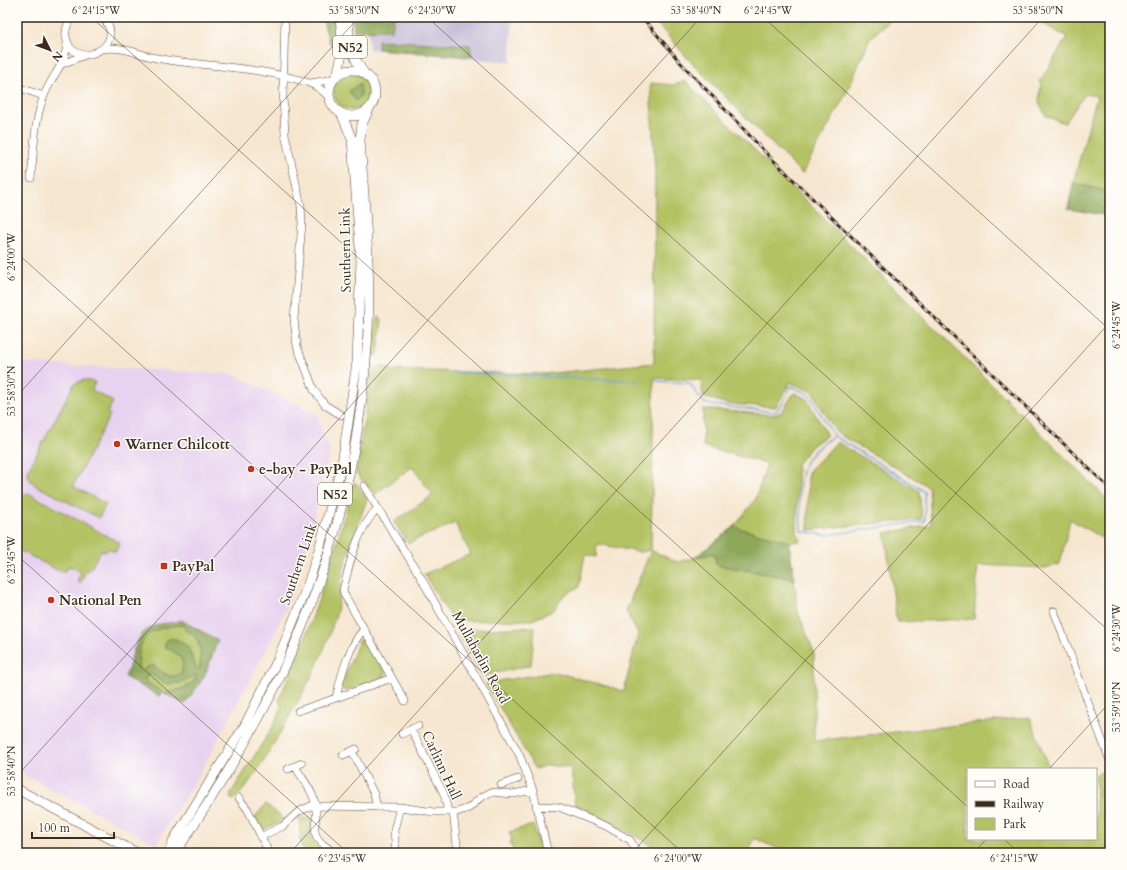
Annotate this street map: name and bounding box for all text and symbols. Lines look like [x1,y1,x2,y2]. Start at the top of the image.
text: 6°24'15"W [72,4,121,18]
text: 53°58'30"N [329,4,380,18]
text: 6°24'30"W [408,4,457,18]
text: 53°58'40"N [671,4,722,18]
text: 6°24'45"W [744,4,793,18]
text: 53°58'50"N [1013,4,1064,18]
north arrow [30,30,70,70]
road number: N52 [333,36,367,58]
text: N [48,48,66,65]
street label: Southern Link [335,207,356,293]
text: 6°24'00"W [5,232,19,281]
text: 6°24'45"W [1110,300,1124,349]
text: 53°58'30"N [5,365,19,416]
place label: Warner Chilcott [124,435,230,454]
marker: Warner Chilcott [112,439,122,449]
place label: e-bay - PayPal [259,460,352,479]
marker: e-bay - PayPal [246,464,256,474]
road number: N52 [318,483,352,505]
street label: Southern Link [276,520,322,608]
text: 6°23'45"W [5,535,19,584]
place label: PayPal [172,557,214,576]
marker: PayPal [159,561,169,571]
place label: National Pen [59,591,142,610]
marker: National Pen [46,595,56,605]
text: 6°24'30"W [1110,603,1124,652]
street label: Mullaharlin Road [447,608,514,707]
text: 53°59'10"N [1110,681,1124,732]
street label: Carlinn Hall [417,728,466,803]
text: 53°58'40"N [5,745,19,796]
legend [967,768,1097,840]
text: Road [1003,776,1030,792]
text: Railway [1003,796,1045,812]
scale bar [32,814,114,840]
text: Park [1003,816,1027,832]
text: 100 m [38,820,71,836]
text: 6°23'45"W [318,852,367,866]
text: 6°24'00"W [654,852,703,866]
text: 6°24'15"W [990,852,1039,866]

